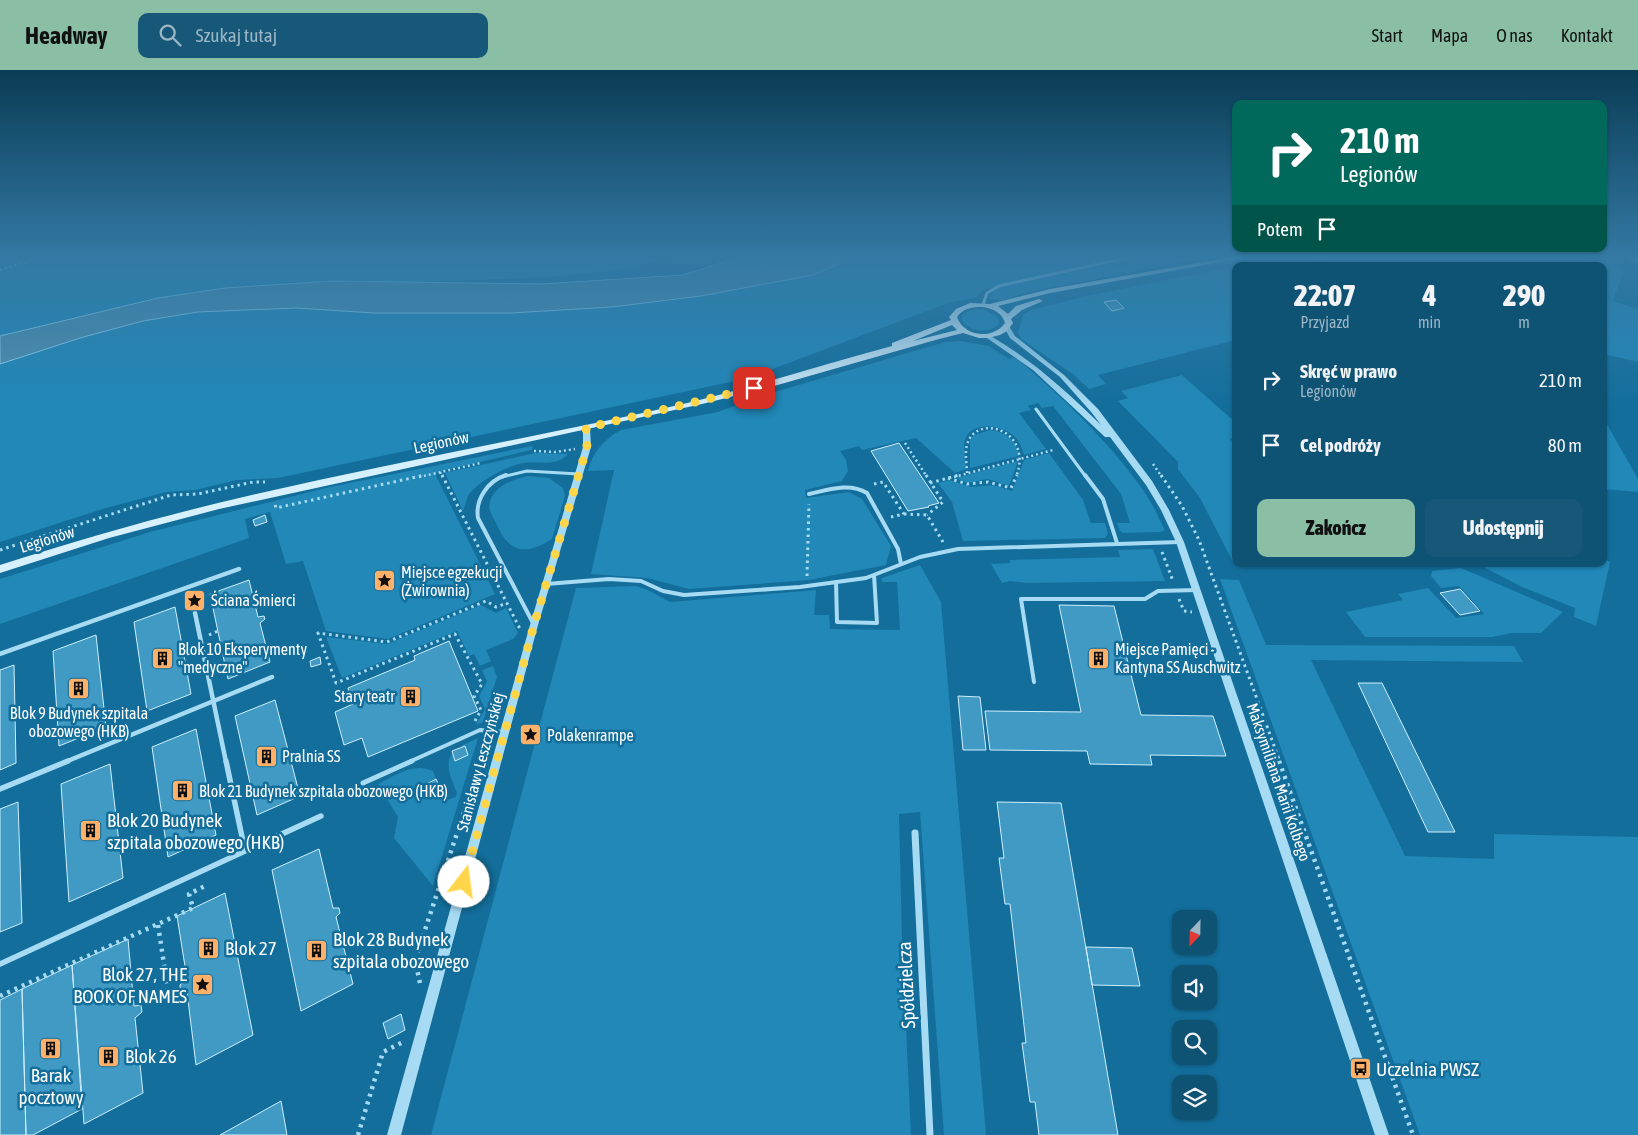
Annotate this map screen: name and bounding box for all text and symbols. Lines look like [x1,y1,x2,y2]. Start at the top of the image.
search box [138,13,488,58]
icon: search [156,21,184,49]
text: Headway [25,22,108,49]
text: Szukaj tutaj [196,24,277,46]
text: Start [1371,25,1403,46]
text: Mapa [1431,25,1468,46]
text: O nas [1496,25,1533,46]
text: Kontakt [1561,25,1613,46]
icon: right [1257,120,1322,185]
text: 210 m [1340,120,1419,160]
text: Legionów [1340,161,1417,187]
icon: arrive [1313,215,1341,243]
text: Potem [1257,218,1303,240]
text: 22:07 [1294,278,1356,312]
text: 4 [1422,278,1437,312]
text: 290 [1503,278,1545,312]
text: Przyjazd [1300,313,1350,331]
text: min [1418,313,1441,331]
text: m [1518,313,1530,331]
text: Skręć w prawo [1300,360,1397,382]
icon: right [1257,366,1285,394]
pin [733,367,775,409]
text: 210 m [1539,369,1582,391]
icon: arrive [740,374,768,402]
text: Legionów [1300,382,1356,400]
street label: Legionów [412,427,471,458]
icon: arrive [1257,431,1285,459]
text: Cel podróży [1300,434,1381,456]
text: 80 m [1548,434,1582,456]
button: Zakończ [1257,499,1415,557]
button: Udostępnij [1425,499,1582,557]
street label: Legionów [17,522,77,557]
place label: Miejsce egzekucji (Żwirownia) [401,563,502,600]
place icon: Miejsce egzekucji (Żwirownia) [373,569,397,593]
place icon: Ściana Śmierci [183,588,207,612]
place label: Ściana Śmierci [211,590,296,609]
place label: Blok 10 Eksperymenty "medyczne" [178,640,307,677]
place label: Miejsce Pamięci - Kantyna SS Auschwitz [1115,640,1241,677]
building icon: Blok 10 Eksperymenty "medyczne" [150,646,174,670]
building icon: Miejsce Pamięci - Kantyna SS Auschwitz [1087,646,1111,670]
building icon: Blok 9 Budynek szpitala obozowego (HKB) [67,677,91,701]
building icon: Stary teatr [399,684,423,708]
place label: Stary teatr [334,687,395,706]
street label: Stanisławy Leszczyńskiej [453,690,508,834]
street label: Maksymiliana Marii Kolbego [1243,701,1315,864]
place label: Blok 9 Budynek szpitala obozowego (HKB) [10,704,148,741]
place icon: Polakenrampe [519,723,543,747]
place label: Polakenrampe [547,726,634,745]
building icon: Pralnia SS [254,744,278,768]
place label: Pralnia SS [282,747,341,765]
building icon: Blok 21 Budynek szpitala obozowego (HKB) [171,779,195,803]
place label: Blok 21 Budynek szpitala obozowego (HKB) [199,782,448,801]
place label: Blok 20 Budynek szpitala obozowego (HKB) [107,809,284,853]
building icon: Blok 20 Budynek szpitala obozowego (HKB) [79,819,103,843]
position arrow [437,855,489,907]
north arrow [1172,910,1218,955]
map controls [1172,910,1217,1120]
place label: Blok 28 Budynek szpitala obozowego [333,928,469,972]
building icon: Blok 27 [197,936,221,960]
place label: Blok 27 [225,937,277,959]
building icon: Blok 28 Budynek szpitala obozowego [305,938,329,962]
street label: Spółdzielcza [893,941,919,1029]
place label: Blok 27, THE BOOK OF NAMES [73,963,187,1007]
button: sound [1172,965,1217,1010]
place icon: Blok 27, THE BOOK OF NAMES [191,973,215,997]
button: search [1172,1020,1217,1065]
building icon: Barak pocztowy [39,1037,63,1061]
building icon: Blok 26 [97,1044,121,1068]
place label: Blok 26 [125,1045,177,1067]
bus stop icon: Uczelnia PWSZ [1348,1057,1372,1081]
place label: Uczelnia PWSZ [1376,1058,1480,1080]
place label: Barak pocztowy [19,1064,84,1108]
button: layers [1172,1075,1217,1120]

